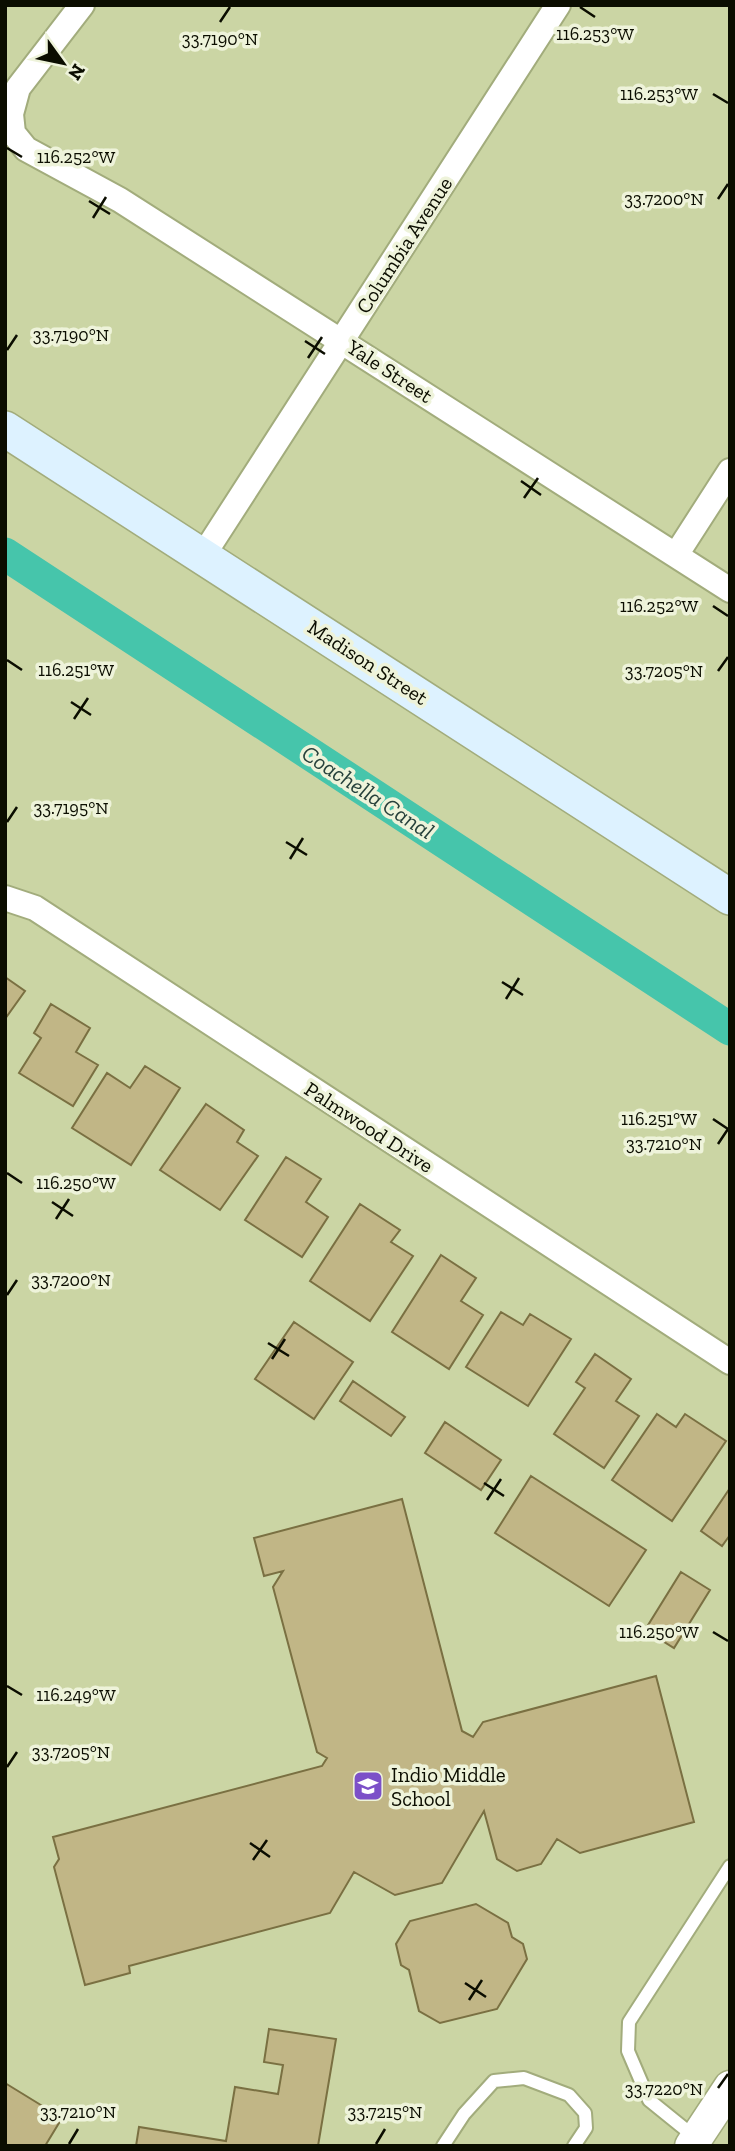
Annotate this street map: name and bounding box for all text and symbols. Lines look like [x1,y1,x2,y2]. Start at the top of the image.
text: 116.253°W [556,23,634,45]
north arrow [28,28,98,98]
text: 33.7190°N [182,28,258,50]
text: N [63,60,90,84]
text: 116.253°W [620,83,698,105]
text: 116.252°W [37,146,116,168]
street label: Columbia Avenue [351,172,458,318]
text: 33.7200°N [624,188,704,210]
text: 33.7190°N [33,324,109,346]
street label: Yale Street [342,334,438,408]
text: 116.252°W [620,595,699,617]
street label: Madison Street [303,614,433,710]
text: 116.251°W [38,659,114,681]
text: 33.7205°N [625,660,703,682]
water label: Coachella Canal [297,739,439,845]
text: 33.7195°N [33,797,109,819]
street label: Palmwood Drive [300,1076,438,1178]
text: 116.251°W [621,1108,697,1130]
text: 33.7210°N [626,1133,702,1155]
text: 116.250°W [36,1172,116,1194]
text: 33.7200°N [31,1269,111,1291]
text: 116.250°W [619,1621,699,1643]
text: 116.249°W [36,1684,116,1706]
text: 33.7205°N [32,1741,110,1763]
place label: Indio Middle School [391,1762,506,1811]
school or university icon: Indio Middle School [351,1769,385,1803]
text: 33.7220°N [625,2078,703,2100]
text: 33.7210°N [40,2101,116,2123]
text: 33.7215°N [348,2101,422,2123]

